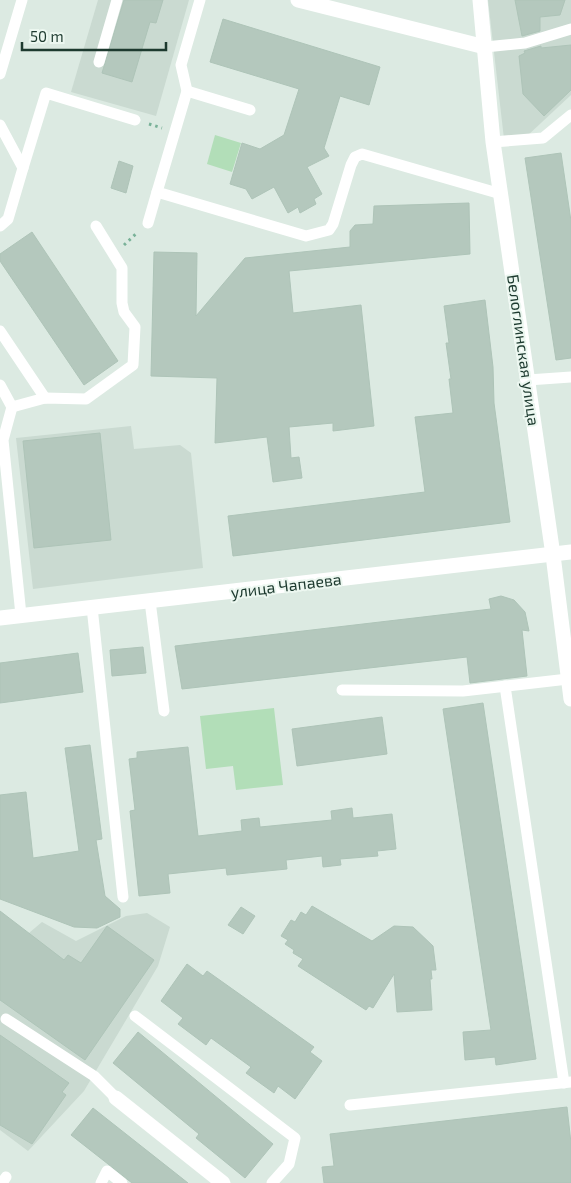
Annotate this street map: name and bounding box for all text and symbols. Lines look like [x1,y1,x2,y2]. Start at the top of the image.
scale bar [22,20,166,52]
text: 50 m [30,27,64,45]
street label: Белоглинская улица [503,273,544,427]
street label: улица Чапаева [230,569,343,602]

